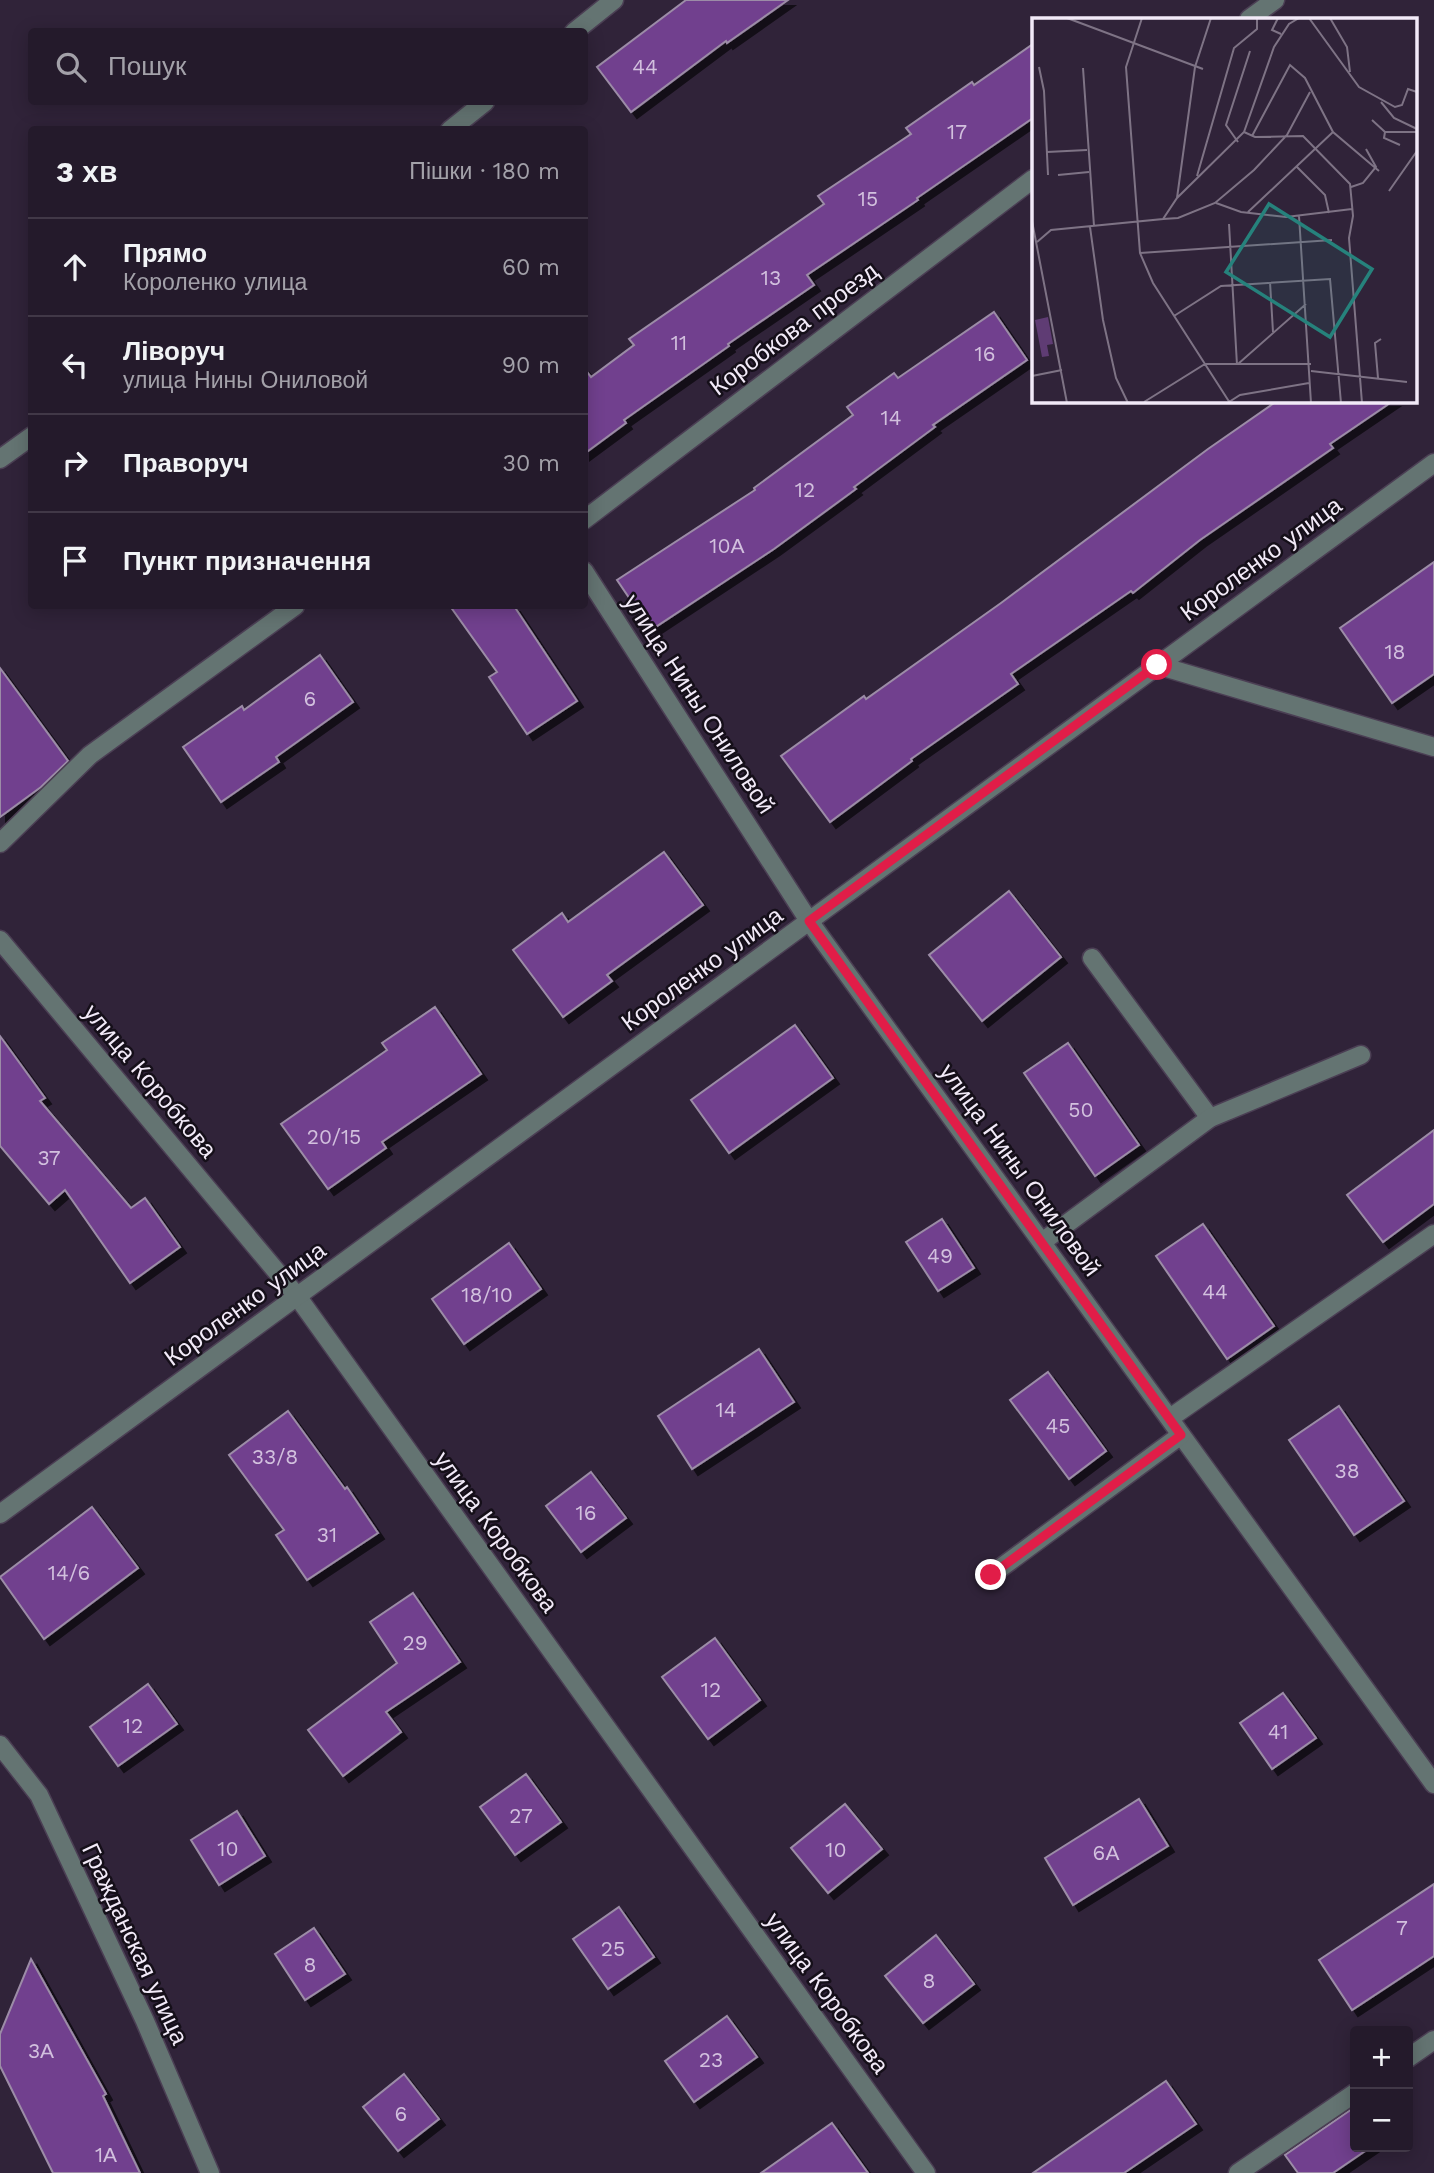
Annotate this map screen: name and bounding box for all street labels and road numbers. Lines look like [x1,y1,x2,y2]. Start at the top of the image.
street label: Коробкова проезд [705,257,883,401]
street label: Короленко улица [1175,491,1348,627]
street label: улица Нины Ониловой [618,589,780,819]
street label: Короленко улица [616,901,789,1037]
street label: улица Коробкова [78,999,223,1164]
street label: улица Нины Ониловой [934,1058,1106,1282]
street label: Короленко улица [159,1236,332,1372]
street label: улица Коробкова [428,1446,564,1618]
street label: Гражданская улица [76,1839,194,2050]
street label: улица Коробкова [759,1907,895,2079]

